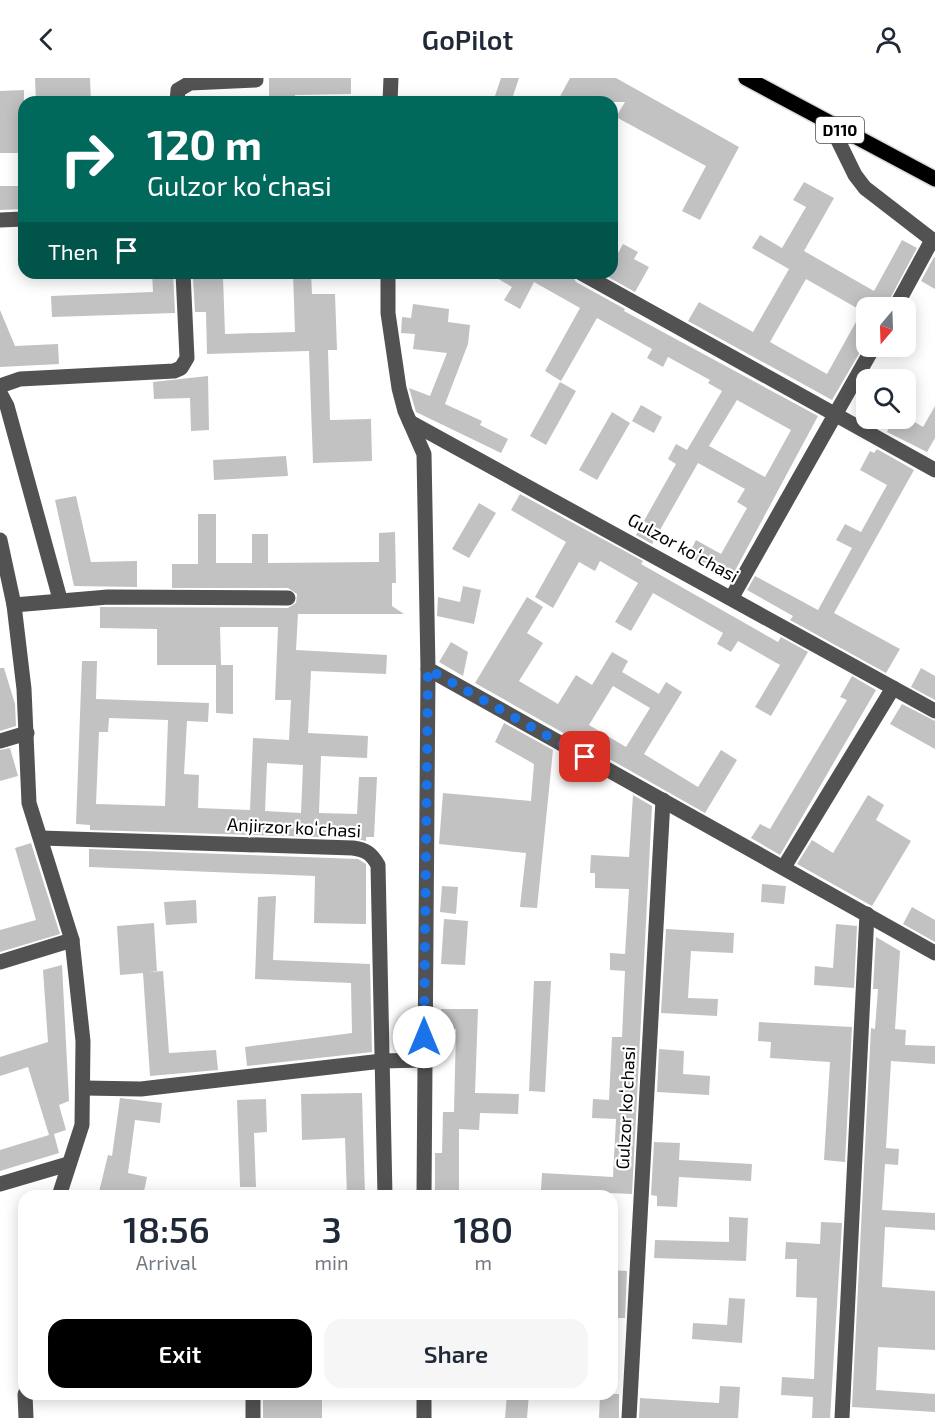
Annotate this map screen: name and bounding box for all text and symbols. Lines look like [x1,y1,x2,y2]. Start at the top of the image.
icon: back [30,23,63,56]
text: GoPilot [422,23,513,55]
icon: person [872,23,905,56]
road number: D110 [816,117,864,143]
text: 120 m [147,118,262,168]
icon: right [48,120,126,198]
text: Gulzor koʻchasi [147,169,332,201]
icon: arrive [110,234,143,267]
text: Then [48,238,98,264]
north arrow [856,297,916,357]
map controls [856,297,916,429]
button: search [856,369,916,429]
street label: Gulzor koʻchasi [624,508,743,587]
pin [559,731,610,782]
icon: arrive [568,740,601,773]
street label: Anjirzor koʻchasi [227,813,362,841]
position arrow [392,1005,456,1069]
street label: Gulzor koʻchasi [611,1046,639,1170]
text: 18:56 [123,1207,210,1250]
text: 3 [321,1207,342,1250]
text: 180 [454,1207,513,1250]
text: Arrival [136,1250,197,1274]
text: min [315,1250,349,1274]
text: m [475,1250,492,1274]
button: Exit [48,1319,312,1388]
button: Share [324,1319,588,1388]

